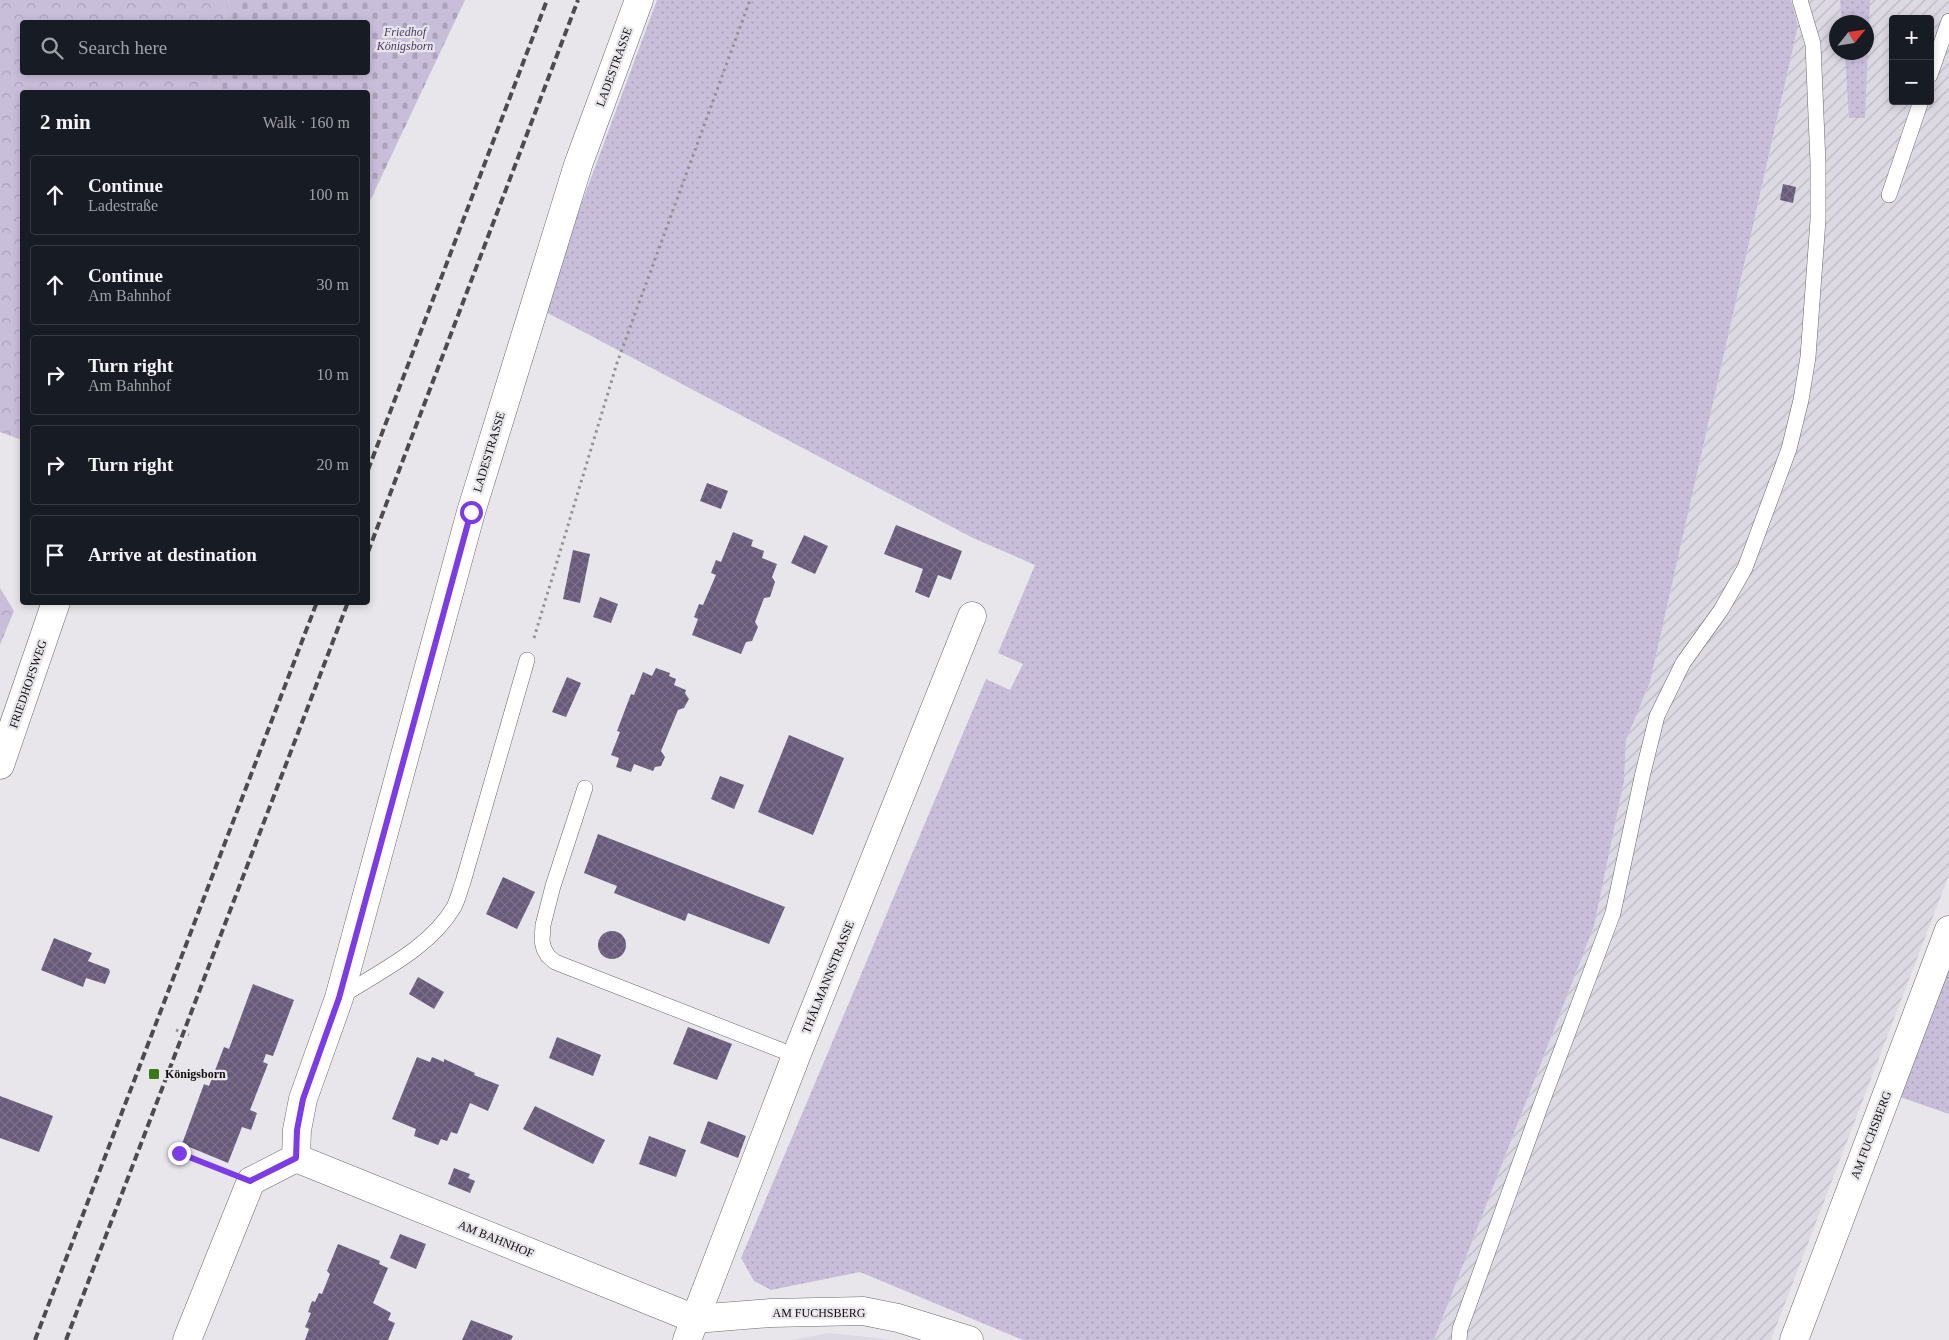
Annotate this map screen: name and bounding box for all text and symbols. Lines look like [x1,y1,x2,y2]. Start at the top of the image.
north arrow [1829,15,1874,60]
map controls [1889,15,1934,105]
button: + [1889,15,1934,60]
search box [20,20,370,75]
park label: Friedhof Königsborn [376,25,433,53]
street label: LADESTRASSE [593,25,635,109]
icon: search [38,34,66,62]
text: Search here [78,37,167,58]
button: − [1889,60,1934,105]
text: 2 min [40,110,91,134]
text: Walk · 160 m [263,114,350,131]
text: Continue [88,175,163,196]
icon: ahead [41,181,69,209]
text: 100 m [309,186,349,203]
text: Ladestraße [88,197,158,214]
text: Continue [88,265,163,286]
icon: ahead [41,271,69,299]
text: 30 m [317,276,349,293]
text: Am Bahnhof [88,287,171,304]
text: Turn right [88,355,173,376]
icon: right [41,361,69,389]
text: 10 m [317,366,349,383]
text: Am Bahnhof [88,377,171,394]
street label: LADESTRASSE [470,410,508,494]
icon: right [41,451,69,479]
text: Turn right [88,454,173,475]
text: 20 m [317,456,349,473]
route start [460,501,483,524]
icon: arrive [41,541,69,569]
text: Arrive at destination [88,544,257,565]
street label: FRIEDHOFSWEG [6,638,50,730]
street label: THÄLMANNSTRASSE [799,919,857,1035]
marker: Königsborn [147,1067,161,1081]
place label: Königsborn [165,1067,226,1081]
street label: AM FUCHSBERG [1848,1089,1894,1181]
route end [168,1142,191,1165]
street label: AM BAHNHOF [456,1217,536,1261]
street label: AM FUCHSBERG [772,1306,866,1320]

